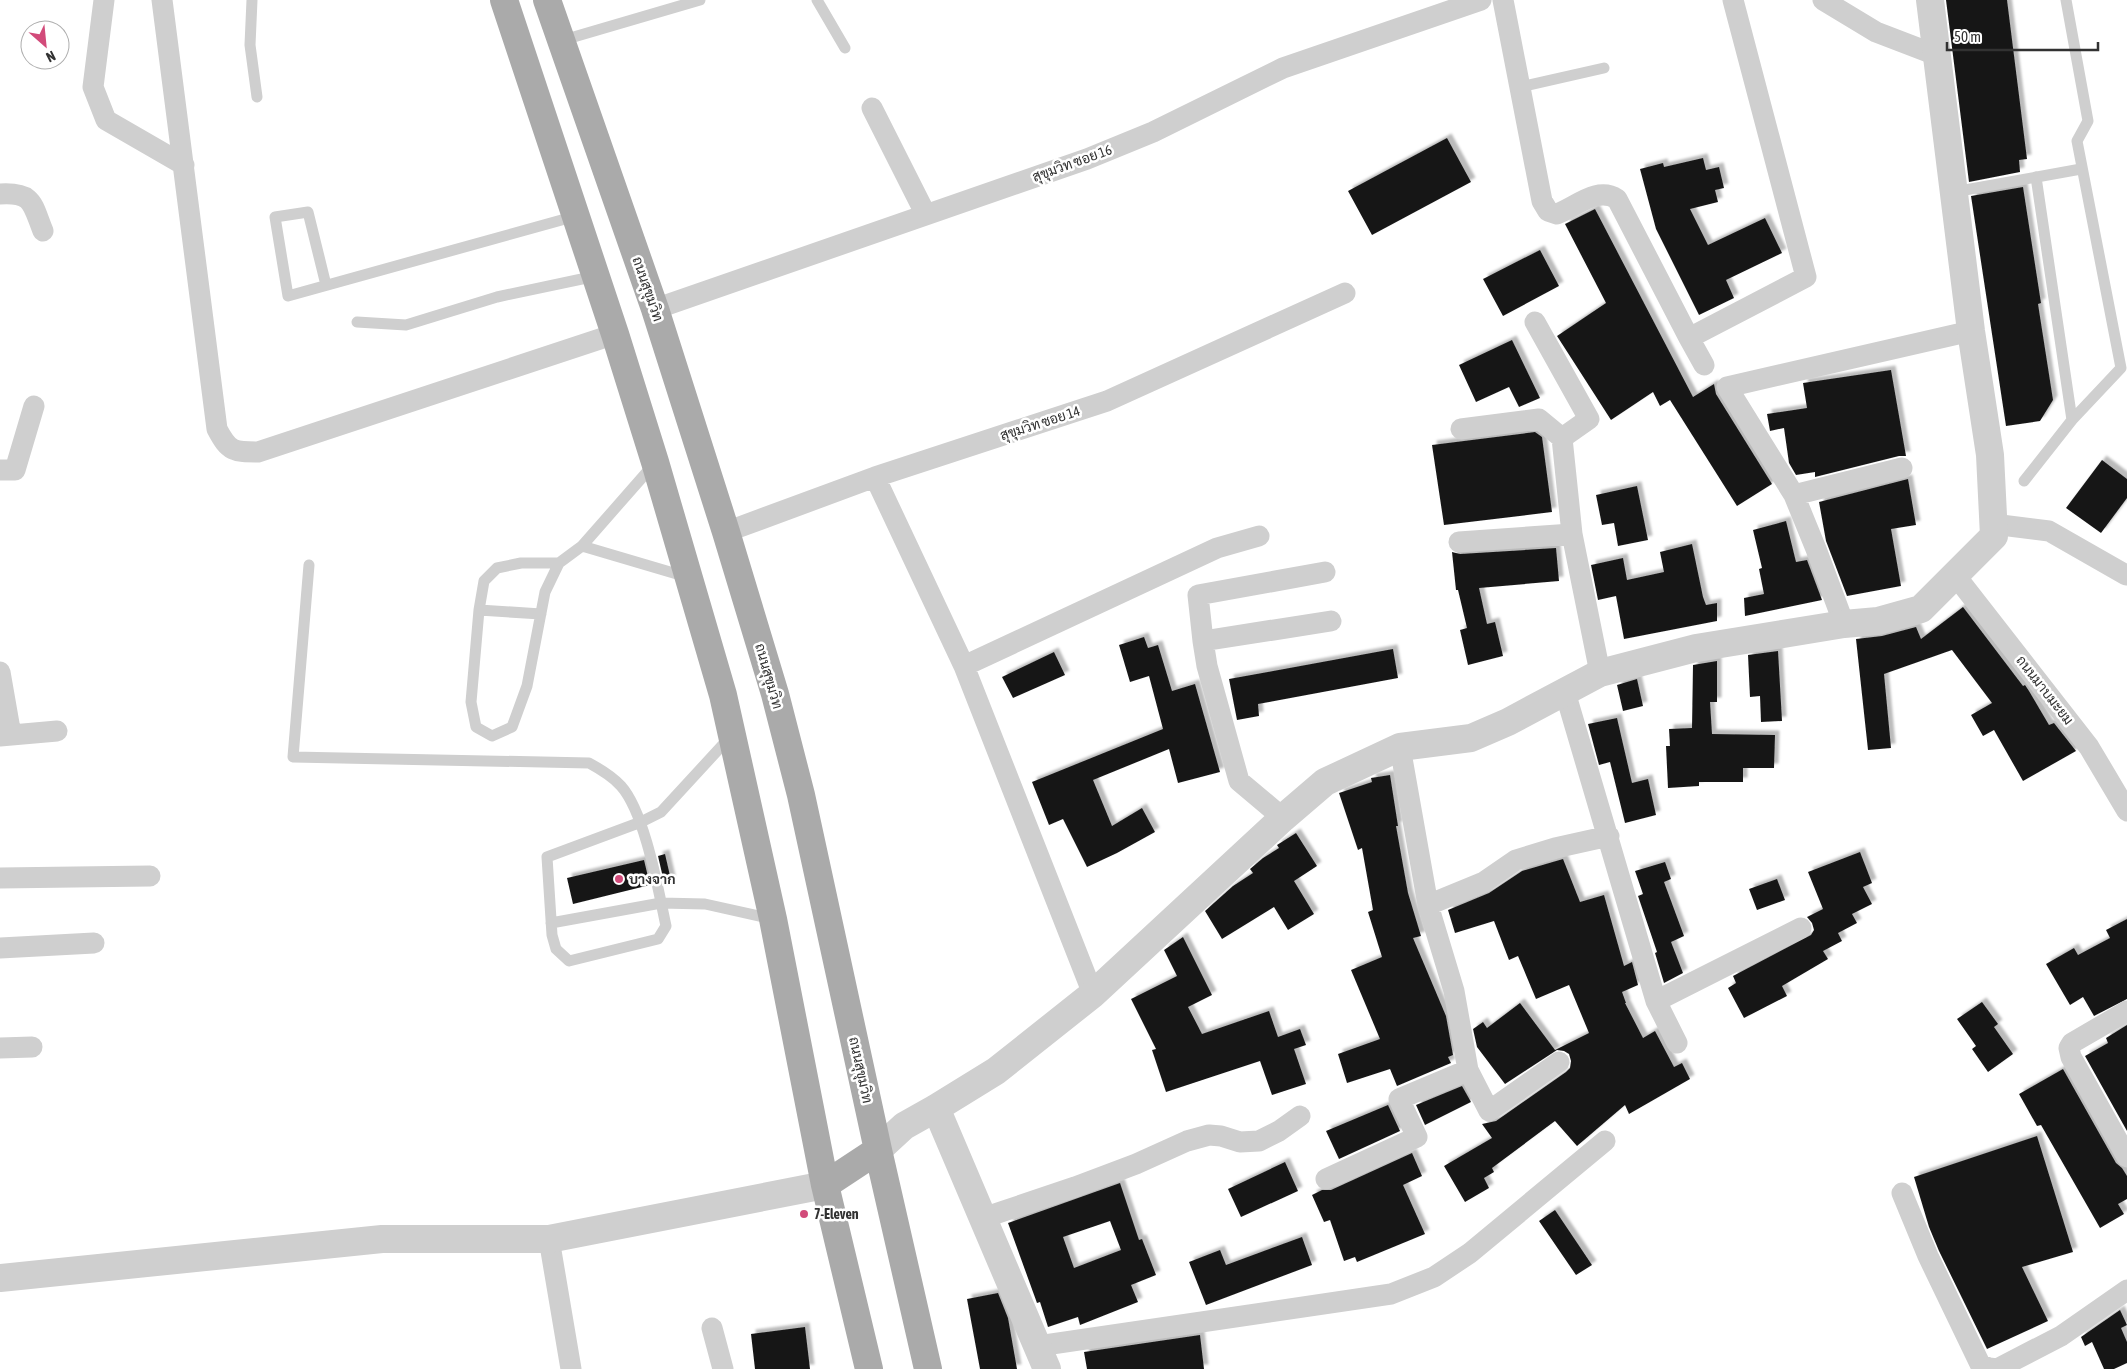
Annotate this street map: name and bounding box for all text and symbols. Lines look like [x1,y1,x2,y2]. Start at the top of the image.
north arrow [20,20,70,70]
scale bar [1947,20,2098,52]
text: 50 m [1954,28,1981,45]
text: N [44,48,58,66]
street label: สุขุมวิท ซอย 16 [1030,141,1115,187]
street label: ถนนสุขุมวิท [628,255,667,324]
street label: สุขุมวิท ซอย 14 [998,402,1083,445]
street label: ถนนสุขุมวิท [750,641,786,711]
street label: ถนนมาบมะยม [2013,652,2077,728]
place label: บางจาก [629,871,676,887]
marker: บางจาก [613,873,625,885]
street label: ถนนสุขุมวิท [844,1035,876,1105]
place label: 7-Eleven [814,1206,859,1222]
marker: 7-Eleven [798,1208,810,1220]

